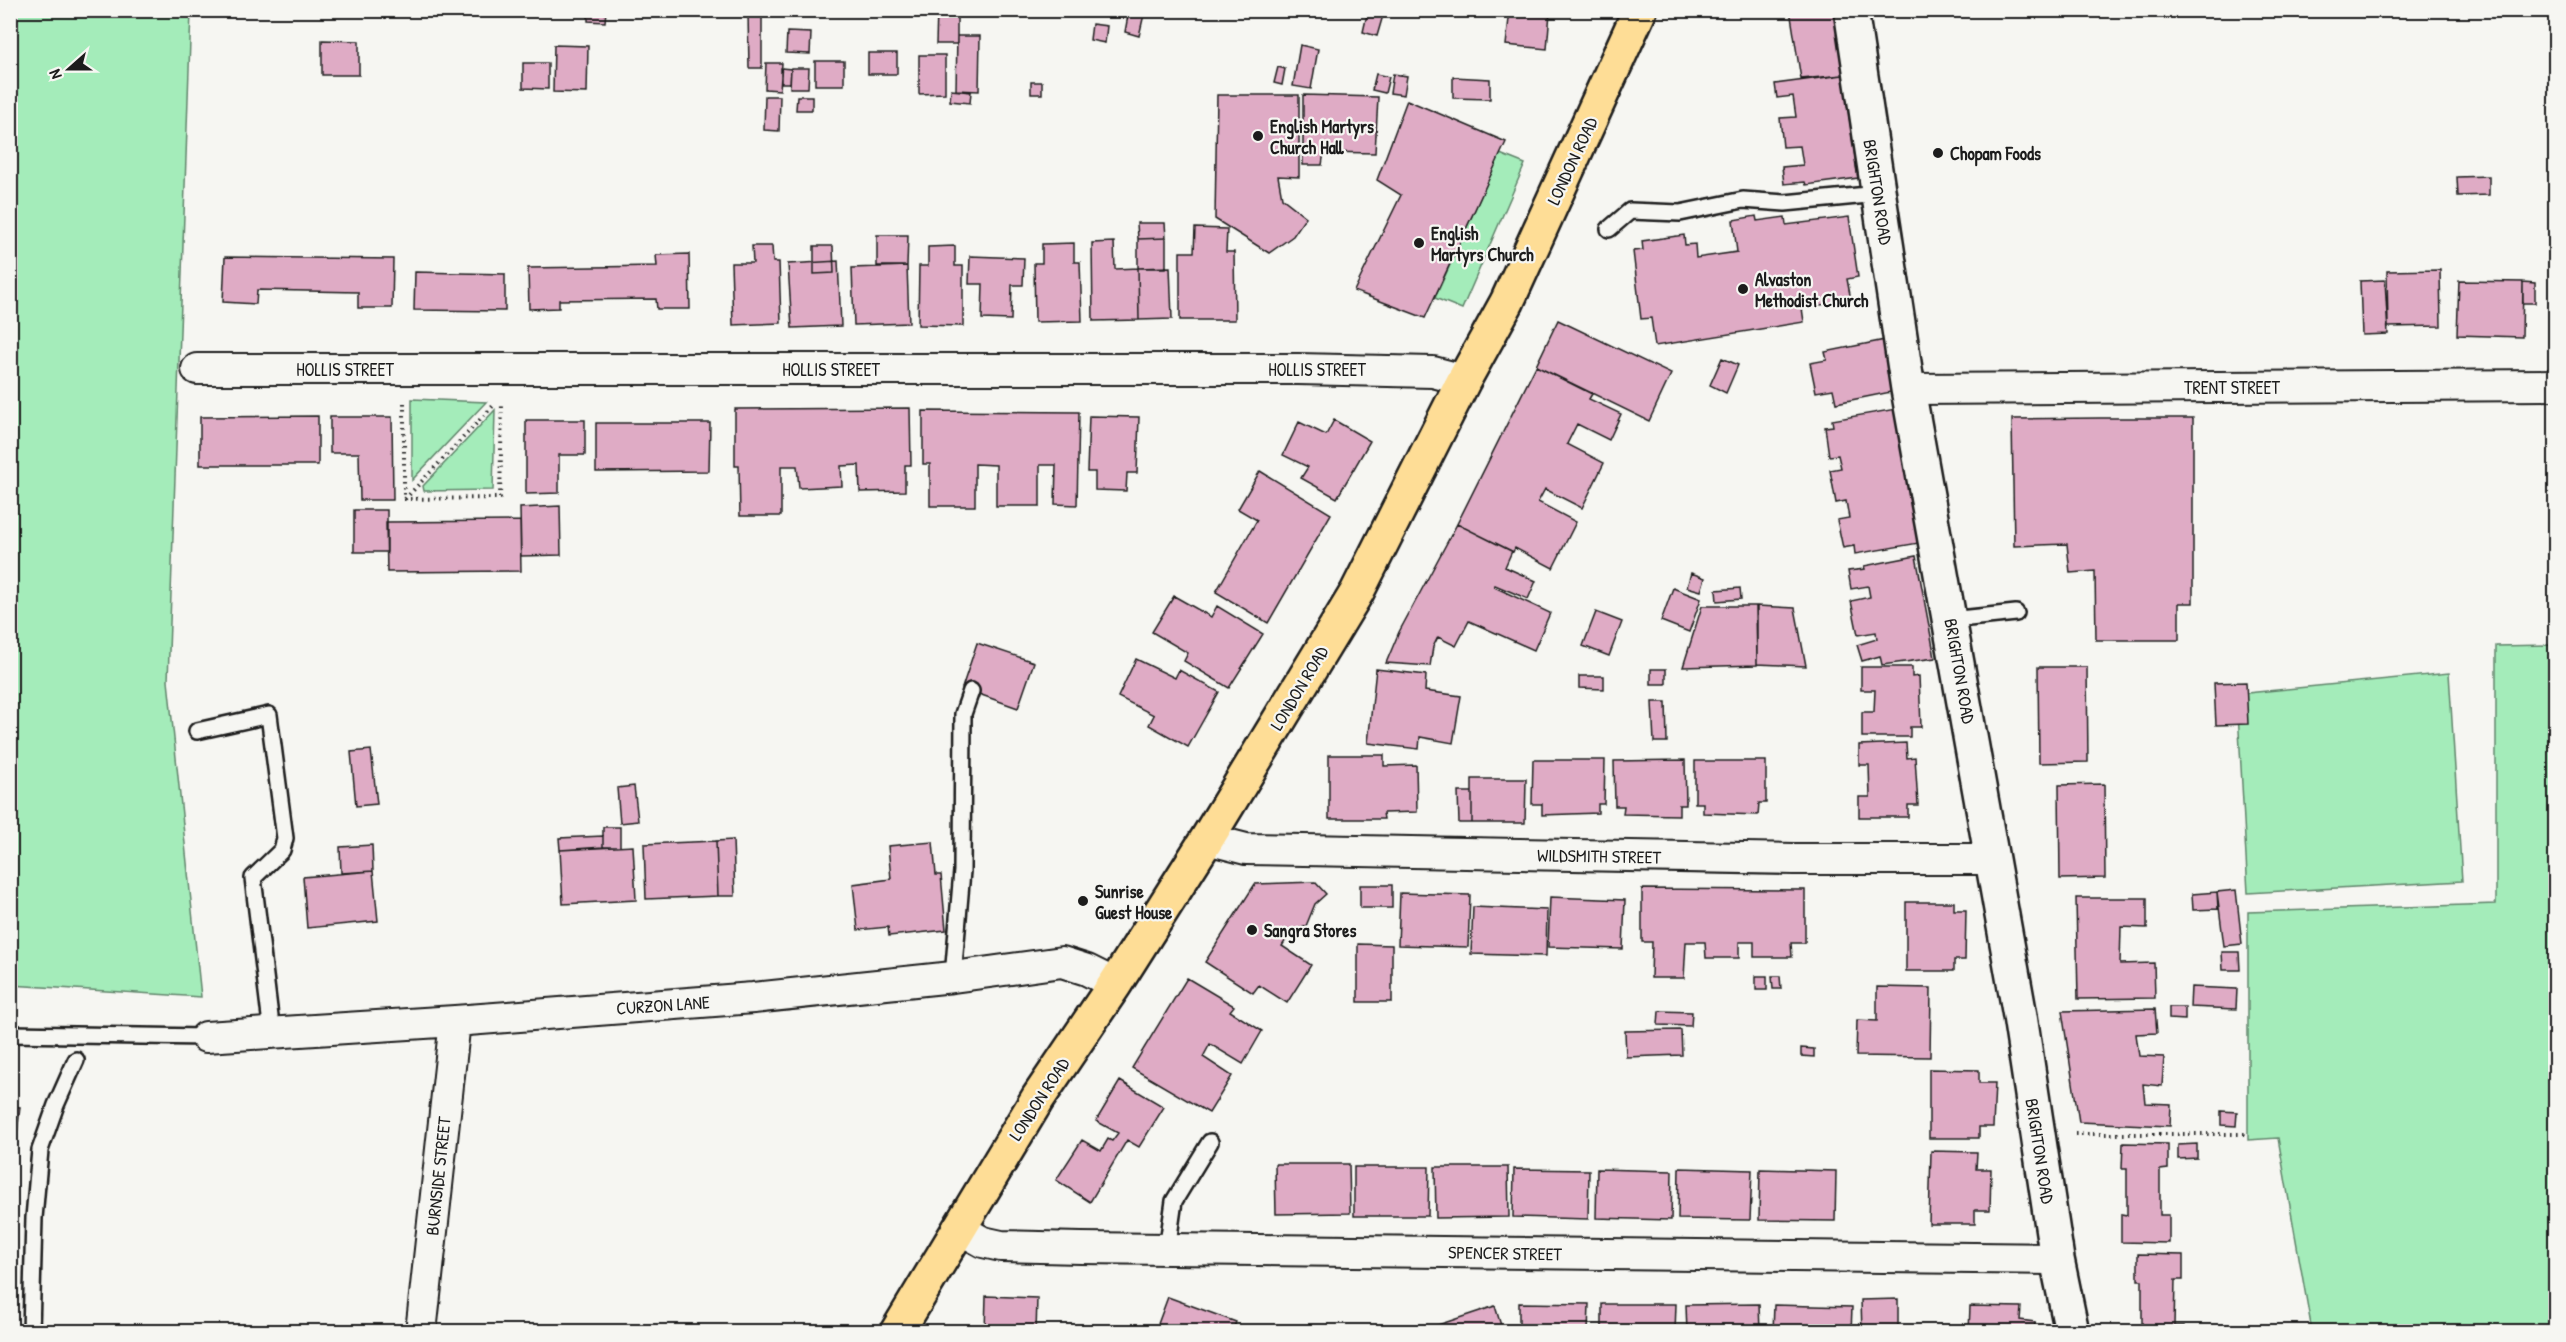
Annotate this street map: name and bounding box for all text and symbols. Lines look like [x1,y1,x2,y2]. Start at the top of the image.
north arrow [39,39,99,99]
text: N [43,66,67,82]
street label: LONDON ROAD [1541,113,1603,209]
place label: English Martyrs Church Hall [1270,114,1374,160]
marker: English Martyrs Church Hall [1251,129,1265,143]
street label: BRIGHTON ROAD [1857,138,1899,247]
place label: Chopam Foods [1950,141,2041,167]
marker: Chopam Foods [1931,146,1945,160]
place label: English Martyrs Church [1431,221,1534,268]
marker: English Martyrs Church [1412,236,1426,250]
place label: Alvaston Methodist Church [1755,267,1869,313]
marker: Alvaston Methodist Church [1736,282,1750,296]
street label: HOLLIS STREET [296,357,394,382]
street label: HOLLIS STREET [782,357,880,382]
street label: HOLLIS STREET [1268,357,1366,382]
street label: TRENT STREET [2184,375,2281,400]
street label: BRIGHTON ROAD [1938,617,1982,726]
street label: LONDON ROAD [1264,641,1334,735]
street label: WILDSMITH STREET [1537,842,1662,870]
place label: Sunrise Guest House [1095,879,1173,925]
marker: Sunrise Guest House [1076,894,1090,908]
place label: Sangra Stores [1264,918,1356,944]
marker: Sangra Stores [1245,923,1259,937]
street label: CURZON LANE [615,989,711,1021]
street label: LONDON ROAD [1003,1052,1075,1145]
street label: BRIGHTON ROAD [2019,1097,2061,1206]
street label: BURNSIDE STREET [419,1115,457,1237]
street label: SPENCER STREET [1448,1240,1563,1267]

